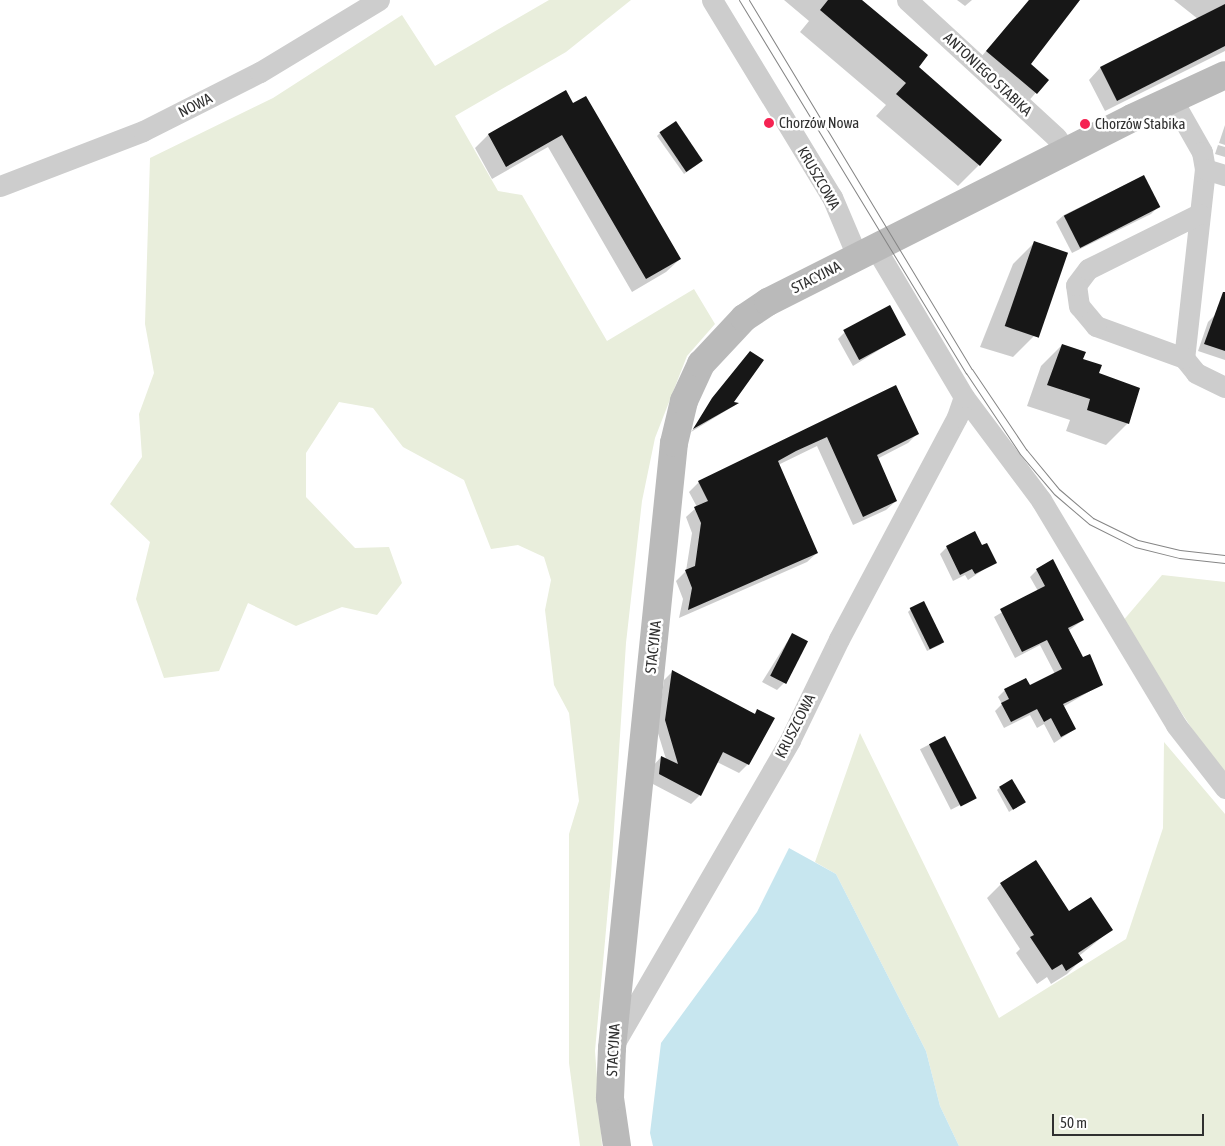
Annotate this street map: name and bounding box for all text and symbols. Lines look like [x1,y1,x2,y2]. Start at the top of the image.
street label: ANTONIEGO STABIKA [940,28,1036,120]
street label: NOWA [175,89,215,121]
place label: Chorzów Nowa [779,114,859,132]
place label: Chorzów Stabika [1095,115,1185,133]
marker: Chorzów Nowa [763,117,775,129]
marker: Chorzów Stabika [1079,118,1091,130]
street label: KRUSZCOWA [794,143,844,213]
street label: STACYJNA [788,257,844,297]
street label: STACYJNA [641,620,665,674]
street label: KRUSZCOWA [771,691,819,761]
street label: STACYJNA [603,1023,623,1077]
scale bar [1055,1104,1208,1136]
text: 50 m [1060,1114,1087,1131]

